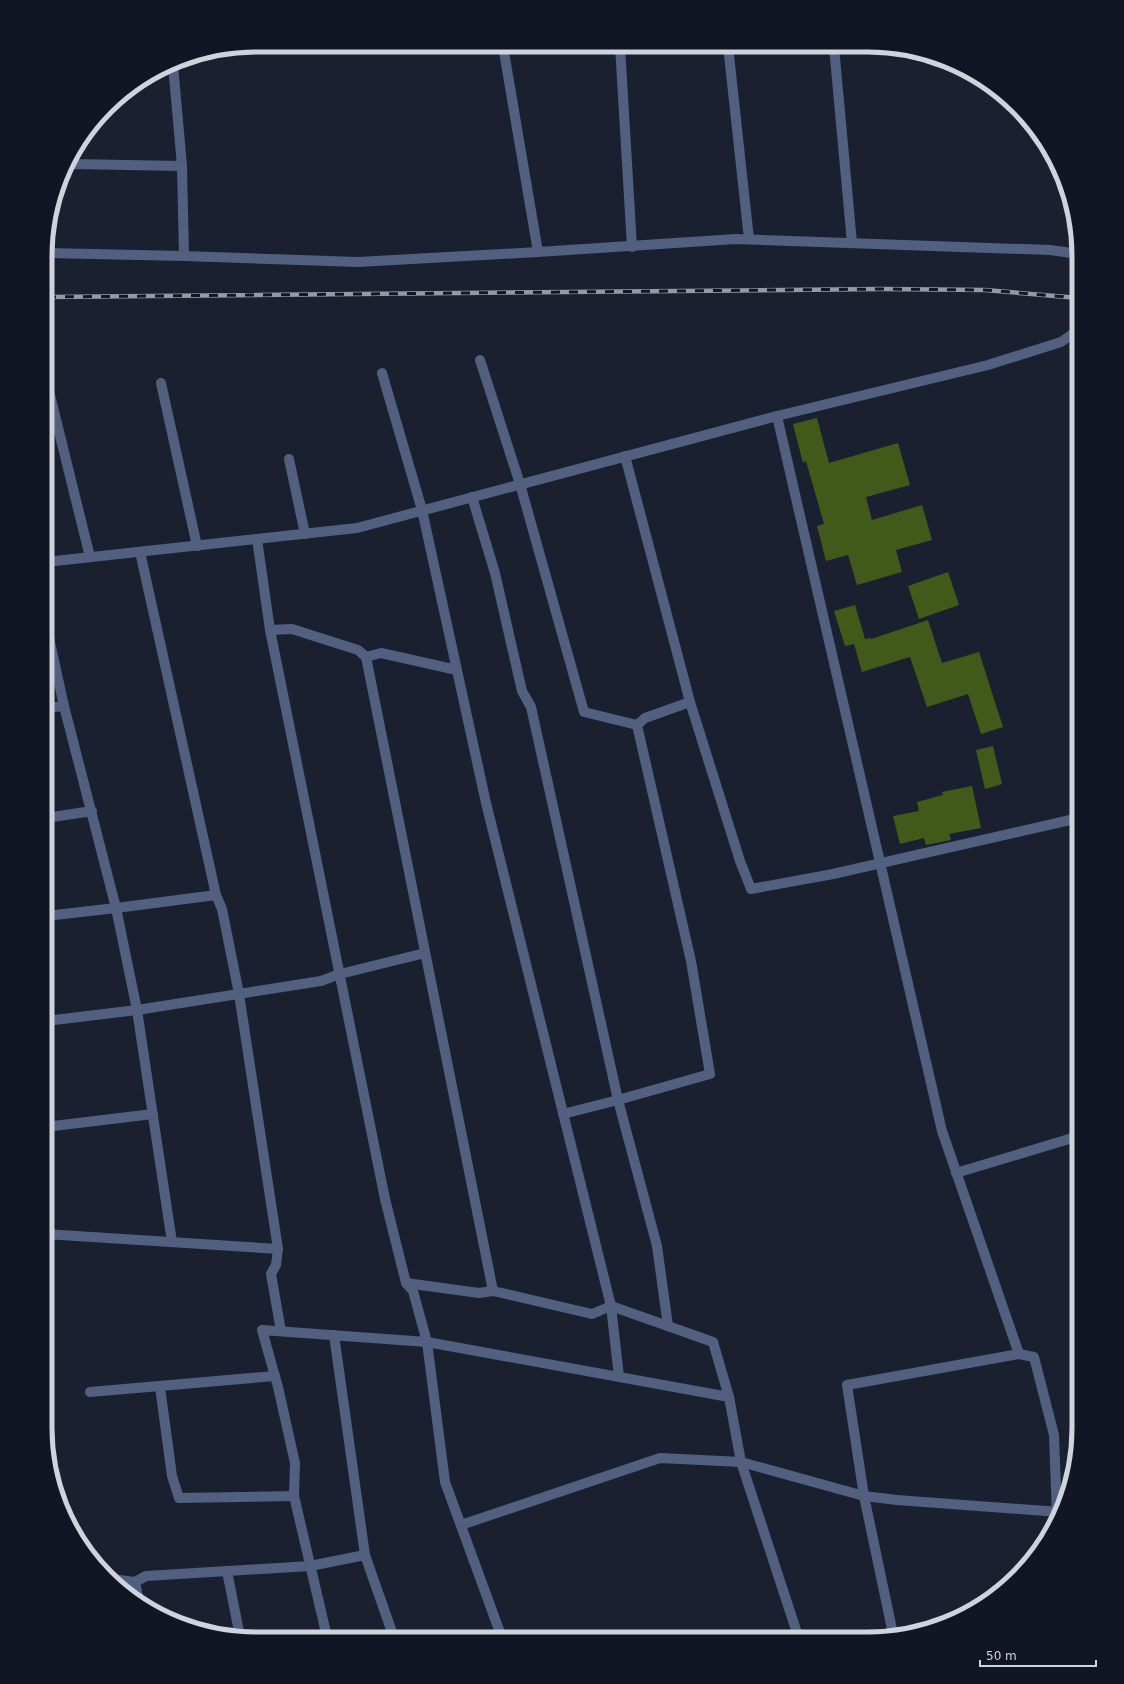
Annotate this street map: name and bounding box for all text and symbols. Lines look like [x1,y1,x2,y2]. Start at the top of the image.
scale bar [980,1642,1096,1668]
text: 50 m [986,1649,1017,1663]

